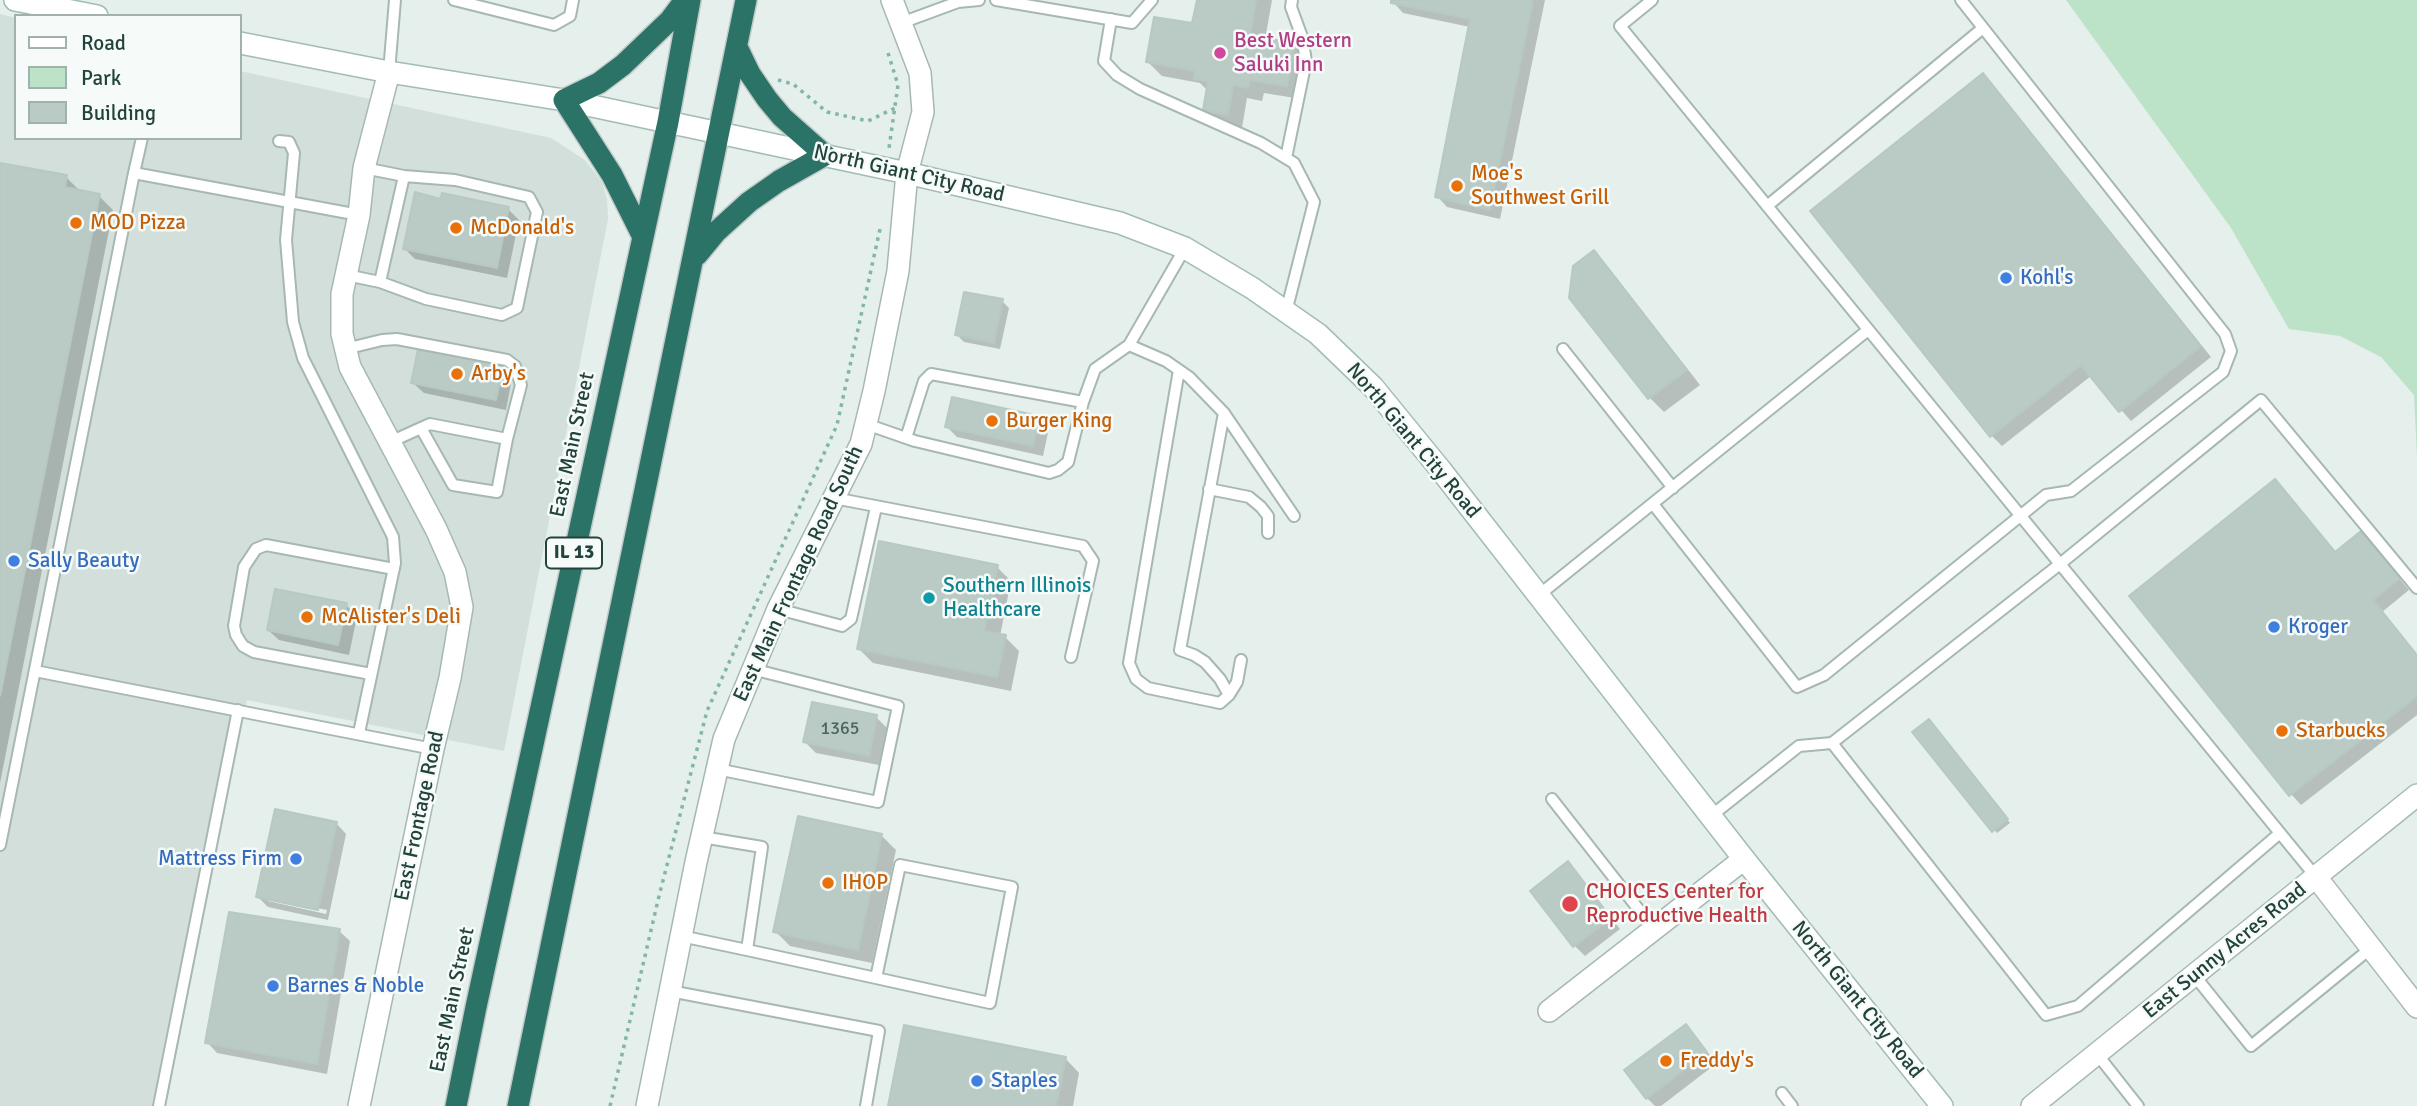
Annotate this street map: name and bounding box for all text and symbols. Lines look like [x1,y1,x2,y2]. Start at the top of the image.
legend [14,14,242,140]
place label: Best Western Saluki Inn [1234,28,1352,78]
text: Road [81,30,126,56]
marker: Best Western Saluki Inn [1212,45,1228,61]
text: Park [81,65,121,91]
text: Building [81,100,156,126]
street label: North Giant City Road [811,140,1007,208]
place label: Moe's Southwest Grill [1471,161,1609,211]
marker: Moe's Southwest Grill [1449,178,1465,194]
place label: MOD Pizza [90,210,186,236]
marker: MOD Pizza [68,215,84,231]
place label: McDonald's [470,215,574,241]
marker: McDonald's [448,220,464,236]
place label: Kohl's [2020,265,2074,291]
marker: Kohl's [1998,270,2014,286]
street label: North Giant City Road [1341,358,1485,524]
place label: Arby's [471,361,526,387]
marker: Arby's [449,366,465,382]
street label: East Main Street [545,370,601,520]
place label: Burger King [1006,408,1112,434]
marker: Burger King [984,413,1000,429]
street label: East Main Frontage Road South [728,442,870,706]
road number: IL 13 [546,538,602,568]
place label: Sally Beauty [28,548,139,574]
marker: Sally Beauty [6,553,22,569]
place label: Southern Illinois Healthcare [943,573,1091,623]
marker: Southern Illinois Healthcare [921,590,937,606]
place label: McAlister's Deli [321,604,461,630]
marker: McAlister's Deli [299,609,315,625]
place label: Kroger [2288,614,2348,640]
marker: Kroger [2266,619,2282,635]
house number: 1365 [821,718,859,740]
place label: Starbucks [2296,718,2386,744]
marker: Starbucks [2274,723,2290,739]
street label: East Frontage Road [390,729,450,903]
place label: Mattress Firm [158,846,282,872]
marker: Mattress Firm [288,851,304,867]
place label: IHOP [842,870,888,896]
marker: IHOP [820,875,836,891]
street label: East Sunny Acres Road [2138,877,2312,1025]
place label: CHOICES Center for Reproductive Health [1586,879,1768,929]
marker: CHOICES Center for Reproductive Health [1560,894,1580,914]
street label: North Giant City Road [1786,916,1928,1084]
street label: East Main Street [425,925,481,1075]
place label: Barnes & Noble [287,973,424,999]
marker: Barnes & Noble [265,978,281,994]
place label: Freddy's [1680,1048,1754,1074]
marker: Freddy's [1658,1053,1674,1069]
place label: Staples [991,1068,1057,1094]
marker: Staples [969,1073,985,1089]

